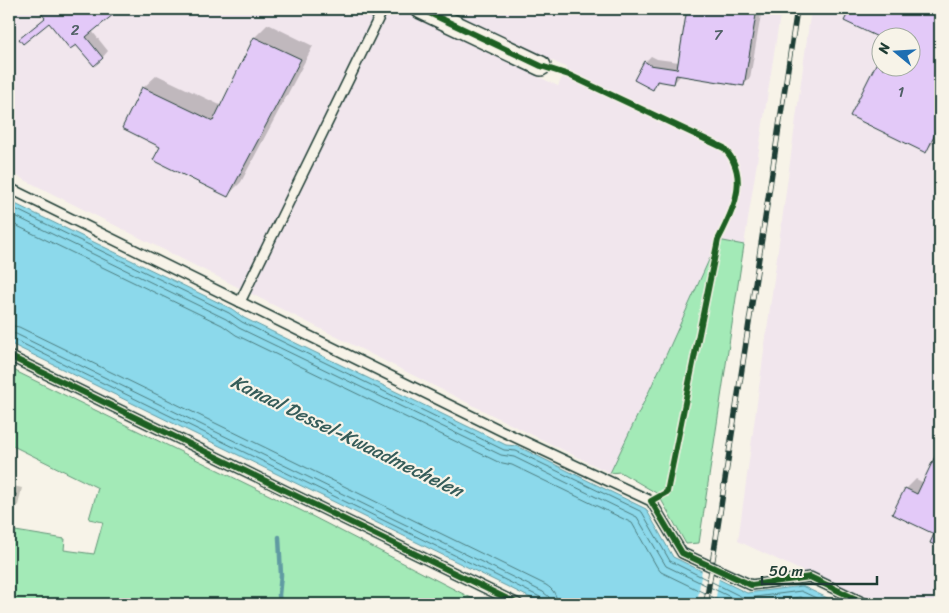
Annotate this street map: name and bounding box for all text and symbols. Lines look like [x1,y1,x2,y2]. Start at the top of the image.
house number: 2 [71,17,80,43]
house number: 7 [714,22,724,48]
north arrow [872,28,922,78]
text: N [870,39,898,58]
house number: 1 [898,79,904,105]
water label: Kanaal Dessel-Kwaadmechelen [225,365,471,508]
scale bar [762,553,876,585]
text: 50 m [769,558,804,584]

